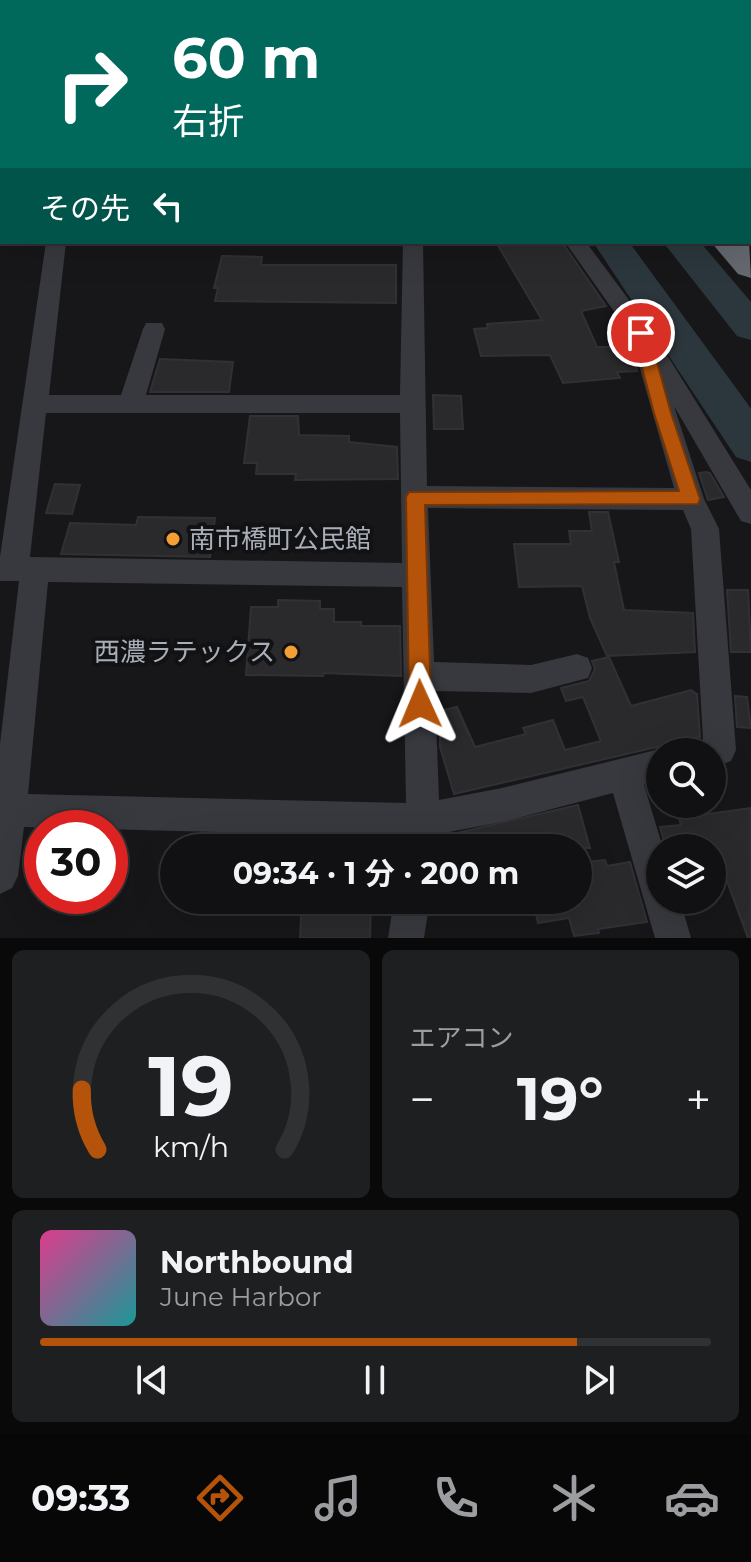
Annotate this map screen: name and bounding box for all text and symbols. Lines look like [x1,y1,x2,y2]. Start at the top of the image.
text: 60 m [172,24,320,92]
icon: right [40,32,144,136]
text: 右折 [172,99,244,143]
icon: left [146,184,190,228]
text: その先 [40,190,130,227]
pin [607,299,675,367]
icon: arrive [619,311,663,355]
place label: 南市橋町公民館 [189,523,371,555]
marker: 南市橋町公民館 [164,530,182,548]
place label: 西濃ラテックス [94,636,275,668]
marker: 西濃ラテックス [282,643,300,661]
position arrow [378,662,462,746]
map controls [646,738,726,914]
button: search [646,738,726,818]
speed limit sign: 30 [24,810,128,914]
button: layers [646,834,726,914]
text: 09:34 · 1 分 · 200 m [233,855,519,892]
text: エアコン [410,1022,514,1054]
text: 19 [148,1035,234,1137]
text: 19° [517,1062,604,1135]
text: − [410,1072,435,1126]
text: + [686,1072,711,1126]
text: km/h [153,1129,229,1164]
text: Northbound [160,1244,354,1281]
text: June Harbor [160,1281,322,1313]
icon: previous [130,1358,174,1402]
icon: pause [353,1358,397,1402]
icon: next [577,1358,621,1402]
icon: directions [192,1470,248,1526]
icon: music [310,1470,366,1526]
icon: phone [428,1470,484,1526]
icon: climate [546,1470,602,1526]
icon: car [664,1470,720,1526]
text: 09:33 [31,1476,130,1520]

